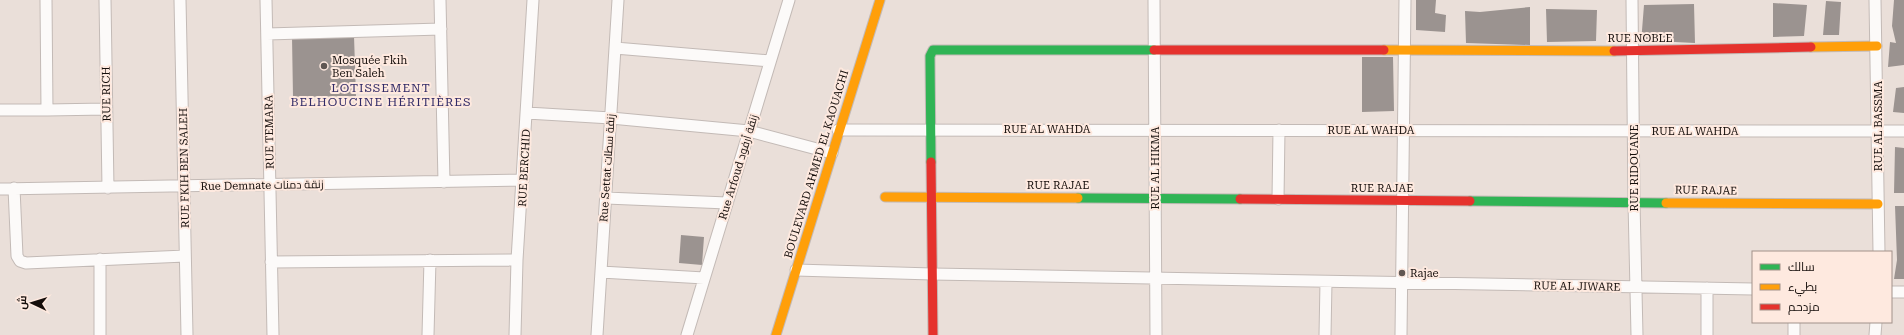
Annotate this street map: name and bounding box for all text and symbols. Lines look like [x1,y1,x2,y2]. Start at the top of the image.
street label: RUE NOBLE [1608,32,1672,45]
place label: Mosquée Fkih Ben Saleh [332,54,407,80]
marker: Mosquée Fkih Ben Saleh [319,61,329,71]
street label: RUE RICH [100,66,113,122]
street label: BOULEVARD AHMED EL KAOUACHI [782,68,851,260]
district label: LOTISSEMENT BELHOUCINE HÉRITIÈRES [291,81,472,109]
street label: RUE AL BASSMA [1872,81,1885,171]
street label: RUE TEMARA [262,94,277,169]
street label: RUE FKIH BEN SALEH [177,108,192,228]
street label: Rue Settat زنقة سطات [597,113,618,223]
street label: Rue Arfoud زنقة أرفود [715,113,761,221]
street label: RUE AL WAHDA [1004,123,1091,136]
street label: RUE AL WAHDA [1328,124,1415,137]
street label: RUE RIDOUANE [1628,124,1641,212]
street label: RUE AL WAHDA [1652,125,1739,138]
street label: RUE AL HIKMA [1149,126,1162,209]
street label: RUE BERCHID [516,129,533,207]
street label: Rue Demnate زنقة دمنات [200,178,324,193]
street label: RUE RAJAE [1027,179,1089,192]
street label: RUE RAJAE [1351,182,1413,195]
street label: RUE RAJAE [1675,183,1737,198]
legend [1752,251,1892,323]
text: سالك [1788,260,1815,274]
place label: Rajae [1410,267,1439,280]
marker: Rajae [1397,268,1407,278]
street label: RUE AL JIWARE [1533,279,1621,294]
text: بطيء [1788,280,1817,297]
north arrow [12,283,52,323]
text: ش [16,295,29,310]
text: مزدحم [1788,300,1820,315]

